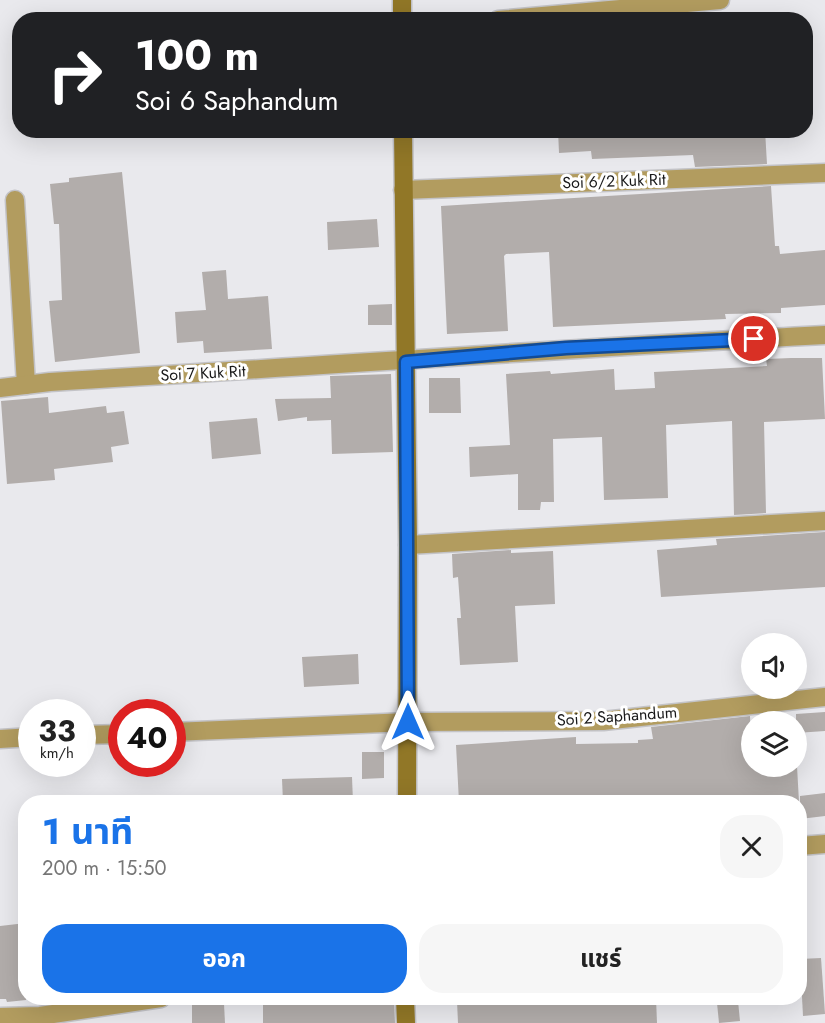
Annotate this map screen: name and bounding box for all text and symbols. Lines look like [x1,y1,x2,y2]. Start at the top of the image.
text: 100 m [135,25,259,86]
icon: right [36,36,114,114]
text: Soi 6 Saphandum [135,81,338,120]
street label: Soi 6/2 Kuk Rit [562,168,666,194]
pin [728,313,779,364]
icon: arrive [737,322,770,355]
street label: Soi 7 Kuk Rit [160,359,246,387]
map controls [741,633,807,777]
button: sound [741,633,807,699]
position arrow [376,690,440,754]
speed limit sign: 40 [108,699,186,777]
street label: Soi 2 Saphandum [556,700,678,732]
text: 33 [38,709,76,752]
button: layers [741,711,807,777]
text: km/h [40,742,74,764]
text: 1 นาที [42,805,133,857]
button: close [720,815,783,878]
text: 200 m · 15:50 [42,854,167,883]
button: ออก [42,924,407,993]
button: แชร์ [419,924,783,993]

